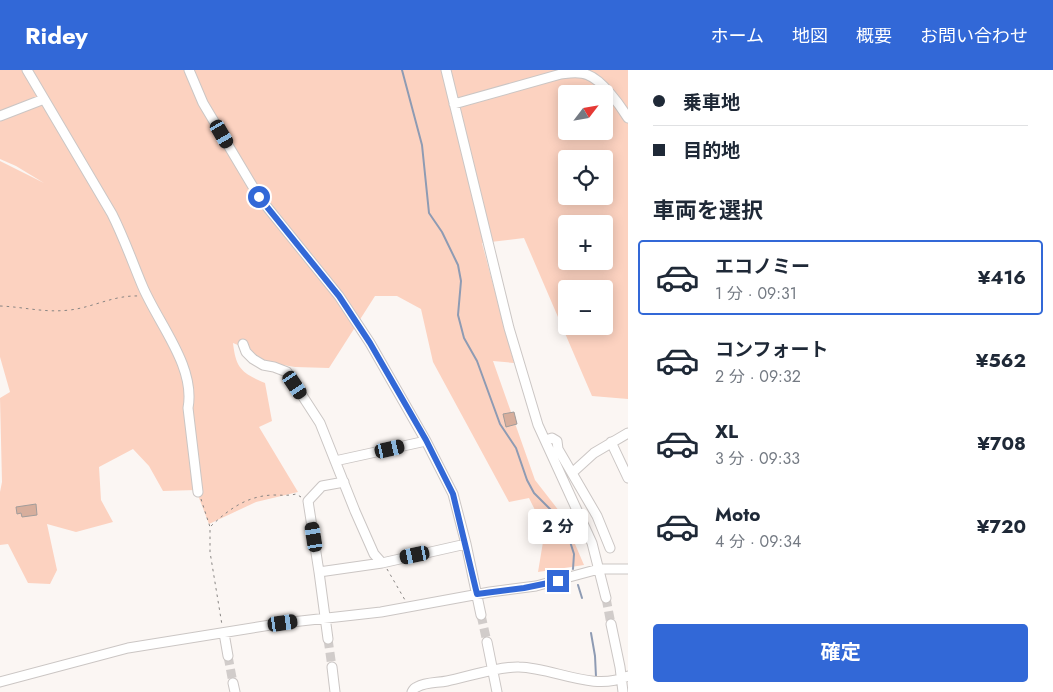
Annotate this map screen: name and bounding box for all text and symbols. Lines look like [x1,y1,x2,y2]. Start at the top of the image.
text: Ridey [25,18,88,53]
text: ホーム [711,23,764,49]
text: 地図 [792,23,828,49]
text: 概要 [856,23,892,49]
text: お問い合わせ [920,23,1028,49]
north arrow [558,85,612,140]
map controls [558,85,613,335]
text: 乗車地 [683,89,740,116]
car [208,117,235,151]
text: 目的地 [683,137,740,164]
button: locate [558,150,613,205]
route start [248,186,270,208]
text: 車両を選択 [653,194,763,226]
button: + [558,215,613,270]
text: エコノミー [715,253,810,280]
icon: car [655,255,700,300]
text: ¥416 [978,264,1026,291]
button: − [558,280,613,335]
text: 1 分 · 09:31 [715,282,797,305]
text: コンフォート [715,336,828,363]
icon: car [655,338,700,383]
text: ¥562 [976,347,1026,374]
text: 2 分 · 09:32 [715,365,801,388]
car [280,368,309,402]
text: XL [715,418,738,445]
icon: car [655,421,700,466]
text: ¥708 [977,430,1026,457]
car [373,438,406,460]
text: 3 分 · 09:33 [715,447,800,470]
text: Moto [715,501,760,528]
icon: car [655,504,700,549]
callout: 2 分 [528,508,588,544]
text: ¥720 [977,513,1026,540]
text: 2 分 [542,515,574,538]
car [304,521,323,553]
text: 4 分 · 09:34 [715,530,801,553]
car [398,545,431,565]
route end [547,570,569,592]
car [267,613,298,633]
button: 確定 [653,624,1028,682]

